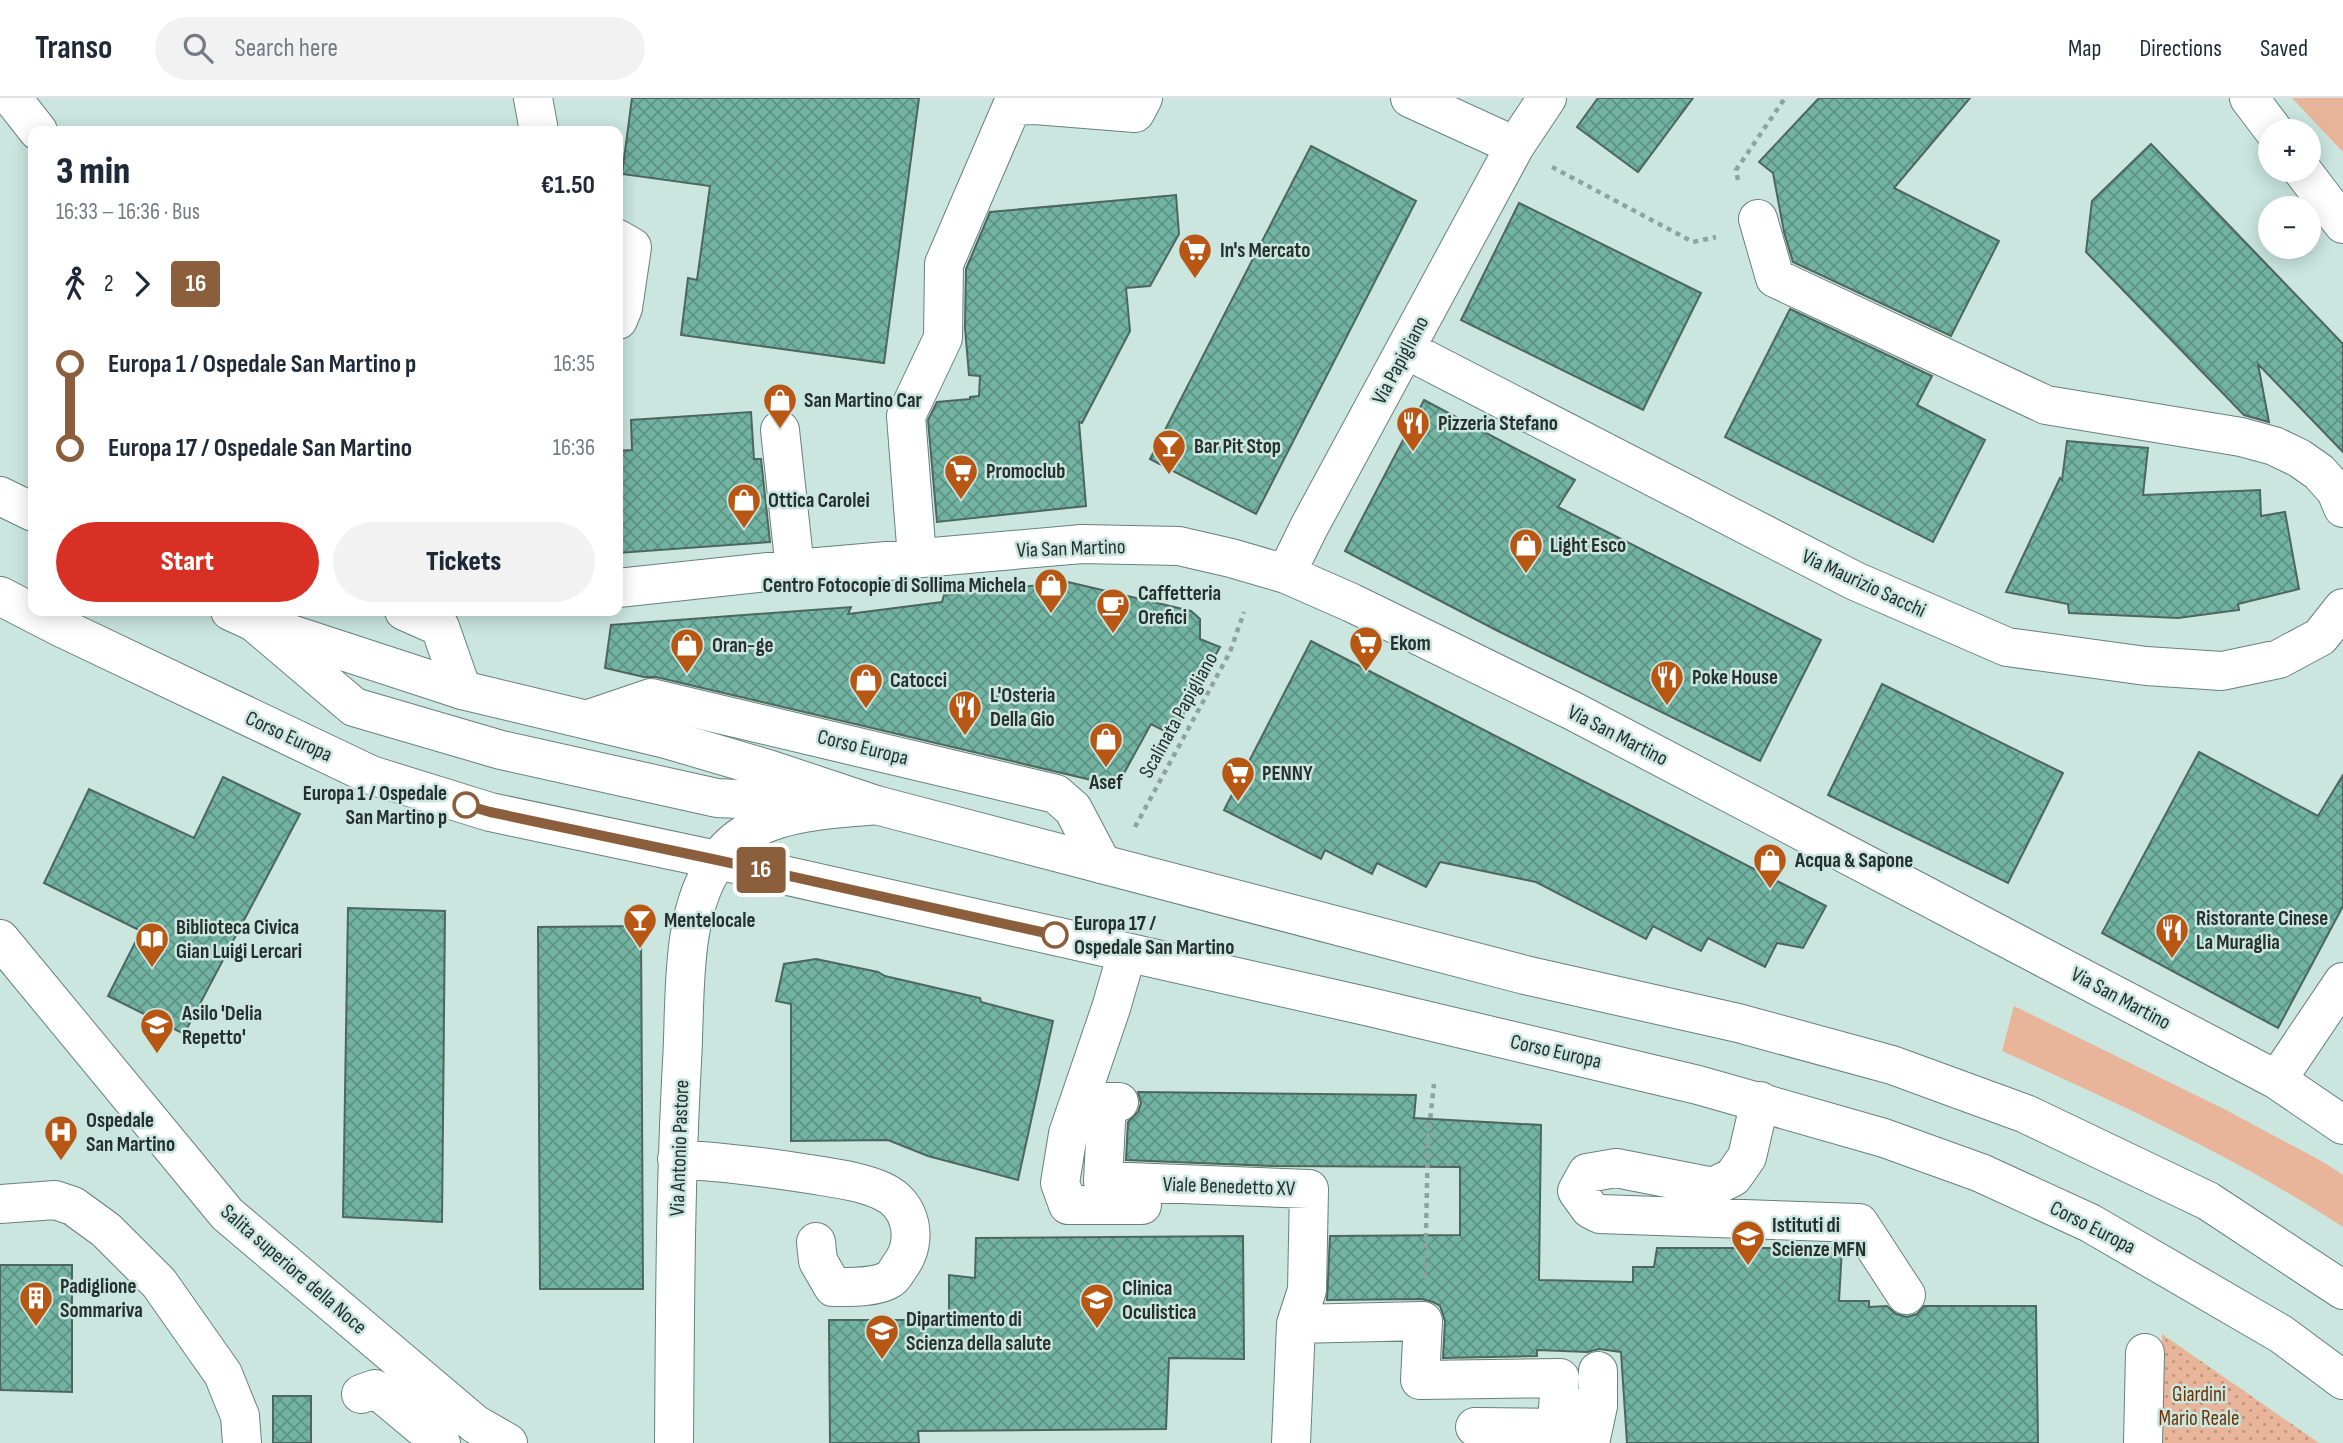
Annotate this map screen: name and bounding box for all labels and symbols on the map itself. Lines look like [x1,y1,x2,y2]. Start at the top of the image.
supermarket icon: In's Mercato [1176,231,1214,280]
place label: In's Mercato [1220,238,1310,263]
street label: Via Papigliano [1367,312,1434,409]
shop icon: San Martino Car [761,381,799,430]
place label: San Martino Car [804,388,922,413]
restaurant icon: Pizzeria Stefano [1394,404,1432,453]
place label: Pizzeria Stefano [1438,411,1558,436]
bar icon: Bar Pit Stop [1150,427,1188,476]
place label: Bar Pit Stop [1194,434,1281,459]
supermarket icon: Promoclub [942,452,980,501]
place label: Promoclub [986,459,1065,484]
shop icon: Ottica Carolei [725,481,763,530]
place label: Ottica Carolei [768,488,870,513]
shop icon: Light Esco [1507,526,1545,575]
place label: Light Esco [1550,533,1626,558]
street label: Via San Martino [1016,534,1126,563]
street label: Via Maurizio Sacchi [1798,544,1930,623]
shop icon: Centro Fotocopie di Sollima Michela [1032,566,1070,615]
place label: Centro Fotocopie di Sollima Michela [763,573,1026,598]
place label: Caffetteria Orefici [1138,581,1221,630]
cafe icon: Caffetteria Orefici [1094,586,1132,635]
supermarket icon: Ekom [1347,624,1385,673]
shop icon: Oran-ge [668,626,706,675]
place label: Ekom [1390,631,1431,656]
place label: Oran-ge [712,633,773,658]
street label: Scalinata Papigliano [1134,648,1223,783]
restaurant icon: Poke House [1648,658,1686,707]
shop icon: Catocci [847,661,885,710]
place label: Poke House [1692,665,1778,690]
place label: Catocci [890,668,947,693]
place label: L'Osteria Della Gio [990,683,1055,732]
restaurant icon: L'Osteria Della Gio [946,688,984,737]
street label: Via San Martino [1564,700,1672,771]
street label: Corso Europa [242,706,336,767]
shop icon: Asef [1087,720,1125,769]
street label: Corso Europa [815,724,911,771]
supermarket icon: PENNY [1219,754,1257,803]
place label: PENNY [1262,761,1313,786]
place label: Asef [1088,770,1123,795]
place label: Europa 1 / Ospedale San Martino p [303,781,447,830]
marker: Europa 1 / Ospedale San Martino p [453,792,479,818]
shop icon: Acqua & Sapone [1751,841,1789,890]
line badge: 16 [730,847,792,893]
place label: Acqua & Sapone [1794,848,1913,873]
bar icon: Mentelocale [621,901,659,950]
place label: Ristorante Cinese La Muraglia [2196,906,2328,955]
place label: Mentelocale [664,908,755,933]
place label: Europa 17 / Ospedale San Martino [1074,911,1234,960]
restaurant icon: Ristorante Cinese La Muraglia [2153,911,2191,960]
place label: Biblioteca Civica Gian Luigi Lercari [176,915,302,964]
library icon: Biblioteca Civica Gian Luigi Lercari [133,920,171,969]
marker: Europa 17 / Ospedale San Martino [1042,922,1068,948]
street label: Via San Martino [2067,962,2175,1035]
place label: Asilo 'Delia Repetto' [181,1001,262,1050]
school or university icon: Asilo 'Delia Repetto' [138,1006,176,1055]
street label: Corso Europa [1508,1029,1604,1074]
street label: Via Antonio Pastore [665,1079,694,1217]
place label: Ospedale San Martino [86,1108,175,1157]
hospital icon: Ospedale San Martino [42,1113,80,1162]
street label: Viale Benedetto XV [1162,1172,1296,1201]
street label: Corso Europa [2046,1195,2140,1260]
street label: Salita superiore della Noce [216,1199,372,1340]
place label: Istituti di Scienze MFN [1772,1213,1866,1262]
school or university icon: Istituti di Scienze MFN [1729,1218,1767,1267]
place label: Padiglione Sommariva [60,1274,143,1323]
place label: Clinica Oculistica [1122,1276,1196,1325]
building icon: Padiglione Sommariva [17,1279,55,1328]
school or university icon: Clinica Oculistica [1078,1281,1116,1330]
place label: Dipartimento di Scienza della salute [906,1307,1051,1356]
school or university icon: Dipartimento di Scienza della salute [863,1312,901,1361]
park label: Giardini Mario Reale [2159,1382,2239,1431]

